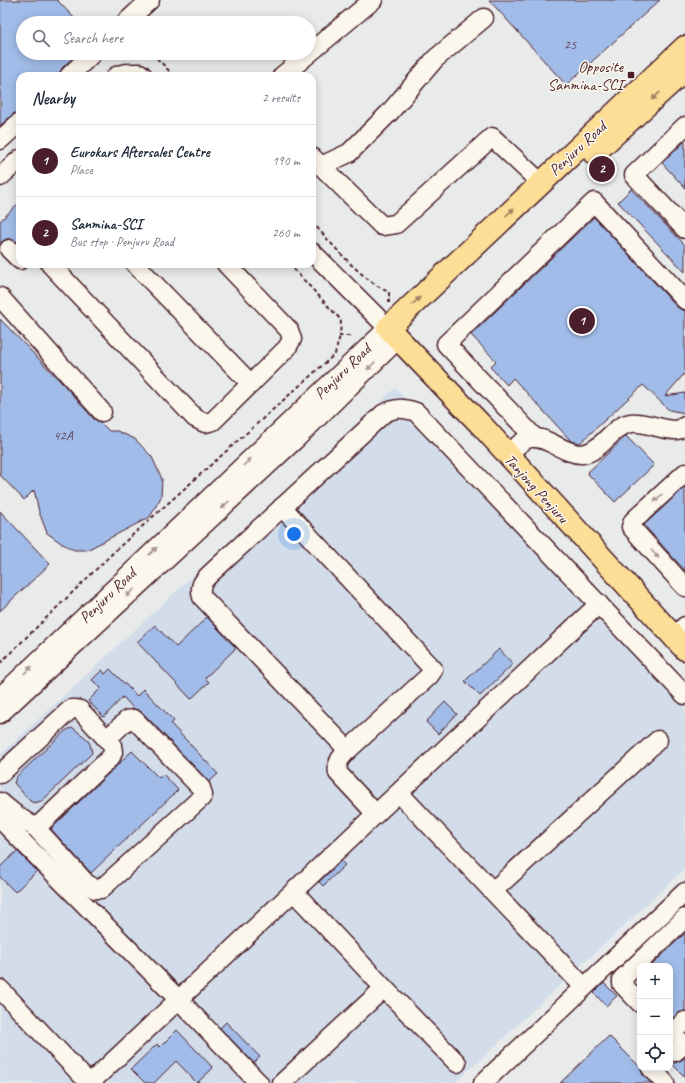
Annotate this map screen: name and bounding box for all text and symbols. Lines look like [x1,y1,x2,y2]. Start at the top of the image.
search box [16,16,316,60]
icon: search [30,27,52,49]
text: Search here [62,29,123,48]
house number: 25 [564,36,577,53]
place label: Opposite Sanmina-SCI [548,57,627,95]
marker: Opposite Sanmina-SCI [626,70,636,80]
text: Nearby [32,88,75,109]
text: 2 results [262,90,300,106]
one-way arrow [651,91,661,101]
street label: Penjuru Road [545,115,612,180]
text: Eurokars Aftersales Centre [70,143,210,162]
text: 1 [42,153,48,169]
text: 190 m [272,153,300,169]
pin: 2 [589,154,615,184]
text: Place [70,162,93,178]
one-way arrow [505,207,515,216]
text: Sanmina-SCI [70,215,142,234]
text: 2 [42,225,48,241]
text: 260 m [272,225,300,241]
text: Bus stop · Penjuru Road [70,234,174,250]
one-way arrow [411,296,421,306]
pin: 1 [569,306,595,336]
street label: Penjuru Road [310,338,377,404]
one-way arrow [366,361,376,370]
house number: 42A [53,427,74,444]
street label: Tanjong Penjuru [500,450,573,528]
one-way arrow [242,457,252,467]
one-way arrow [652,494,663,503]
one-way arrow [220,500,230,510]
your location [284,524,304,544]
one-way arrow [148,546,158,556]
one-way arrow [650,549,659,559]
street label: Penjuru Road [75,562,142,628]
one-way arrow [125,589,135,598]
one-way arrow [23,665,33,675]
map controls [637,963,673,1071]
button: + [637,963,673,999]
button: − [637,999,673,1035]
button: locate [637,1035,673,1071]

